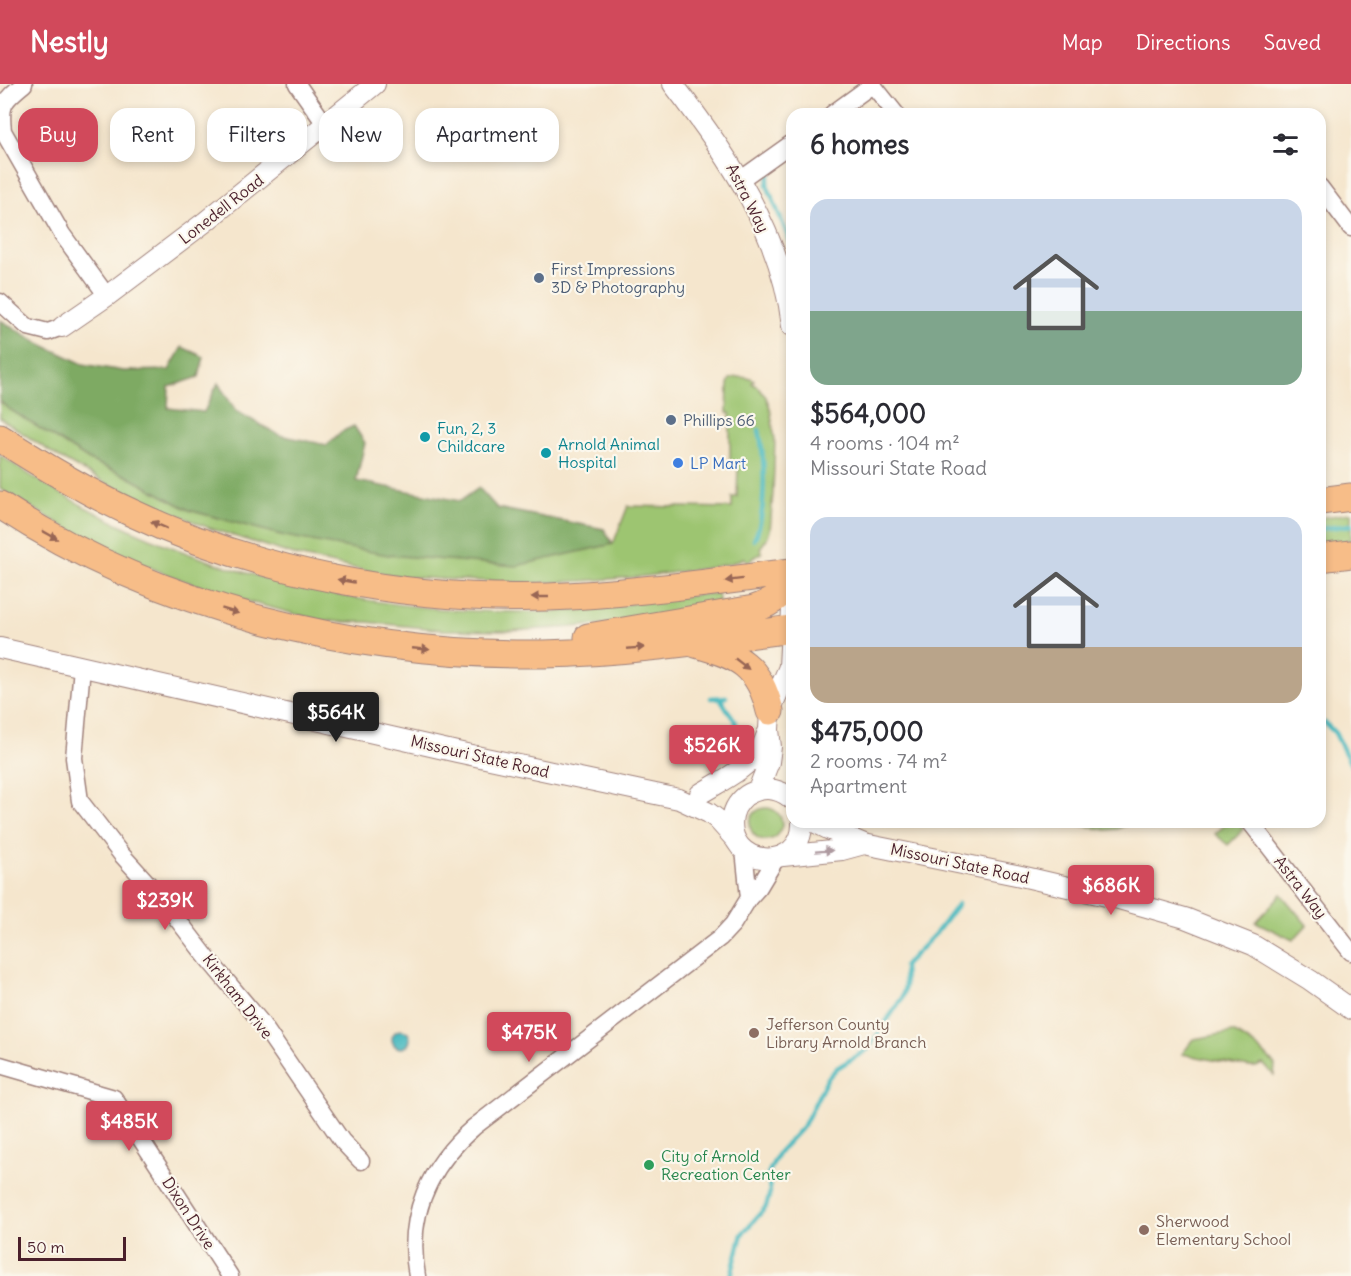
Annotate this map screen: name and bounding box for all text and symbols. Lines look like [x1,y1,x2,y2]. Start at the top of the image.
text: Nestly [30,24,109,60]
text: Map [1062,29,1103,56]
text: Directions [1136,29,1230,56]
text: Saved [1263,29,1321,56]
chip: Buy [18,108,98,162]
chip: Rent [110,108,195,162]
chip: Filters [207,108,307,162]
chip: New [319,108,403,162]
chip: Apartment [415,108,559,162]
text: 6 homes [810,128,909,161]
icon: filters [1269,128,1302,161]
street label: Astra Way [722,160,774,236]
street label: Lonedell Road [175,170,267,248]
icon: home [1002,238,1110,346]
place label: First Impressions 3D & Photography [551,259,685,297]
marker: First Impressions 3D & Photography [532,271,546,285]
text: $564,000 [810,397,926,430]
place label: Phillips 66 [683,410,755,430]
marker: Phillips 66 [664,413,678,427]
place label: Fun, 2, 3 Childcare [437,418,505,456]
marker: Fun, 2, 3 Childcare [418,430,432,444]
text: 4 rooms · 104 m² [810,430,960,455]
place label: Arnold Animal Hospital [558,434,660,472]
marker: Arnold Animal Hospital [539,446,553,460]
place label: LP Mart [690,453,747,473]
text: Missouri State Road [810,455,987,480]
marker: LP Mart [671,456,685,470]
one-way arrow [150,520,168,530]
one-way arrow [42,530,59,540]
icon: home [1002,556,1110,664]
one-way arrow [724,575,743,584]
one-way arrow [336,576,355,585]
one-way arrow [530,592,549,602]
one-way arrow [221,607,239,616]
one-way arrow [627,643,646,653]
one-way arrow [411,644,430,654]
one-way arrow [734,657,749,669]
pin: $564K [294,692,378,743]
text: $564K [307,699,365,724]
text: $475,000 [810,715,924,748]
pin: $526K [670,725,754,776]
street label: Missouri State Road [409,730,551,782]
text: $526K [683,732,741,757]
text: 2 rooms · 74 m² [810,748,947,773]
text: Apartment [810,773,907,798]
street label: Missouri State Road [889,838,1031,888]
one-way arrow [814,847,833,856]
street label: Astra Way [1270,852,1332,922]
pin: $686K [1069,865,1153,916]
text: $686K [1082,872,1140,897]
pin: $239K [123,880,207,931]
text: $239K [136,887,194,912]
street label: Kirkham Drive [199,950,277,1042]
pin: $475K [487,1012,571,1063]
place label: Jefferson County Library Arnold Branch [766,1014,927,1052]
text: $475K [501,1019,557,1044]
marker: Jefferson County Library Arnold Branch [747,1026,761,1040]
pin: $485K [87,1101,171,1152]
text: $485K [100,1108,158,1133]
place label: City of Arnold Recreation Center [661,1146,791,1184]
marker: City of Arnold Recreation Center [642,1158,656,1172]
street label: Dixon Drive [158,1173,220,1253]
place label: Sherwood Elementary School [1156,1211,1291,1249]
marker: Sherwood Elementary School [1137,1223,1151,1237]
scale bar [18,1234,126,1262]
text: 50 m [27,1237,65,1257]

